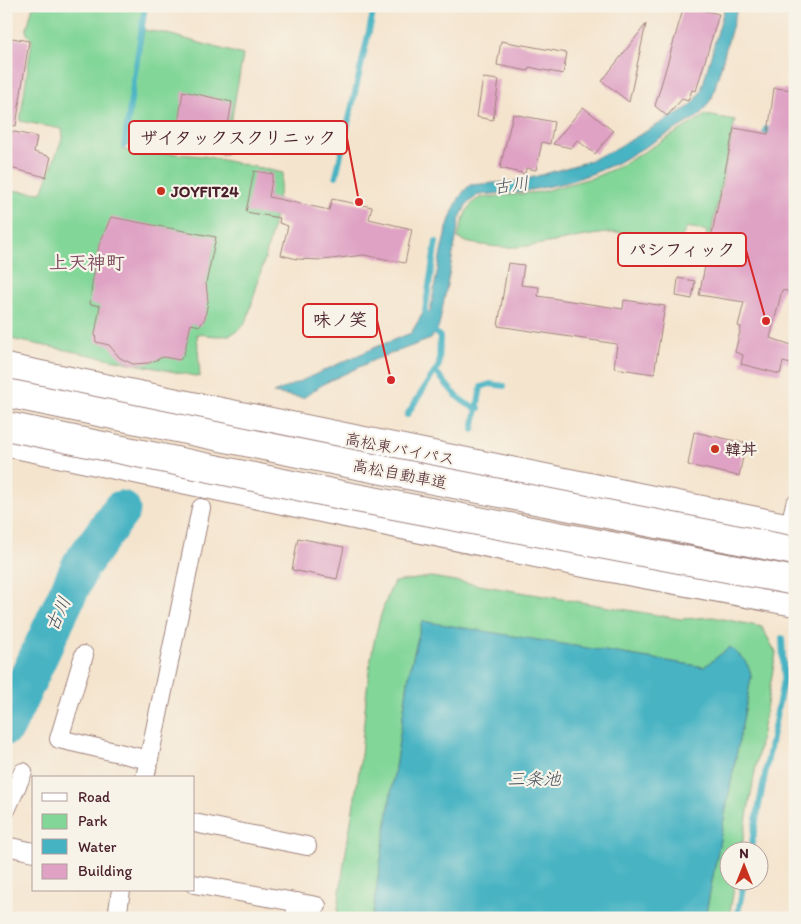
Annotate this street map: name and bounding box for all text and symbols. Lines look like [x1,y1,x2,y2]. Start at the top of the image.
callout: ザイタックスクリニック [129,121,347,154]
text: ザイタックスクリニック [140,127,336,149]
water label: 古川 [492,172,530,198]
place label: JOYFIT24 [170,182,239,201]
marker: JOYFIT24 [155,185,167,197]
callout: パシフィック [618,233,746,266]
text: パシフィック [629,239,735,261]
district label: 上天神町 [49,251,125,274]
callout: 味ノ笑 [303,304,377,337]
text: 味ノ笑 [313,309,367,331]
street label: 高松東バイパス [343,429,457,469]
place label: 韓丼 [725,440,757,459]
marker: 韓丼 [709,443,721,455]
street label: 高松自動車道 [351,456,449,492]
water label: 古川 [40,593,76,635]
water label: 三条池 [507,768,562,790]
legend [32,776,195,892]
text: Road [78,788,111,806]
text: Park [78,812,108,830]
text: Water [78,838,117,856]
north arrow [718,842,768,892]
text: N [739,845,749,862]
text: Building [78,862,132,880]

